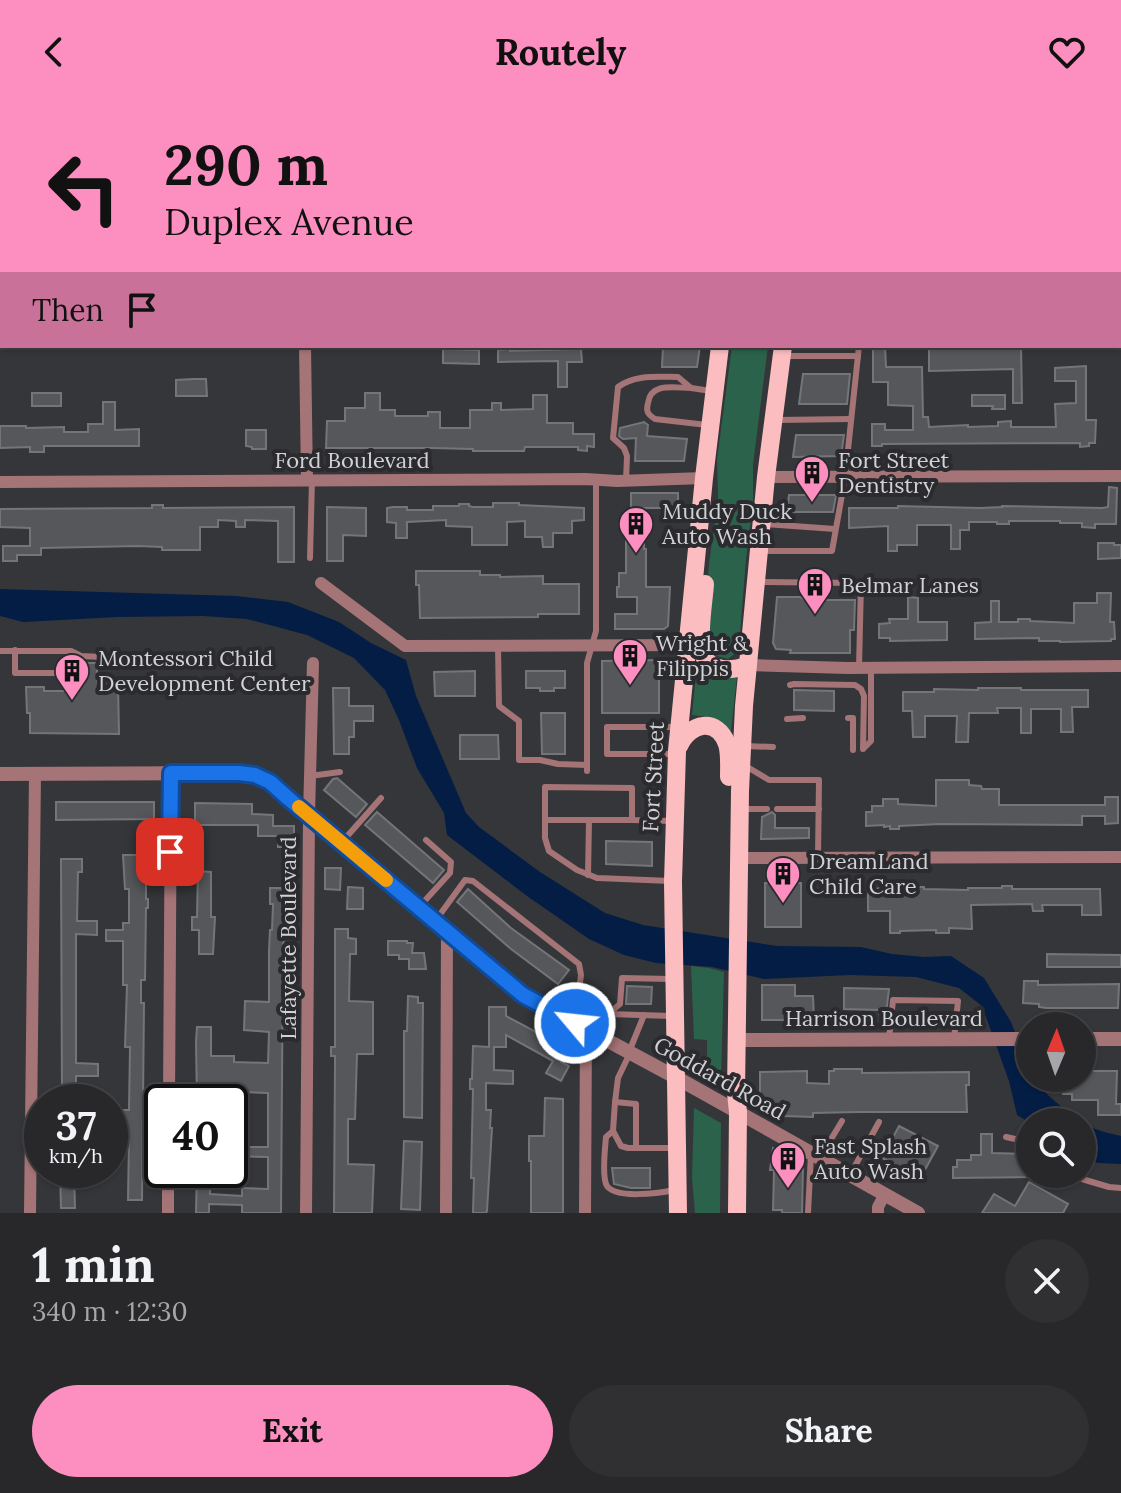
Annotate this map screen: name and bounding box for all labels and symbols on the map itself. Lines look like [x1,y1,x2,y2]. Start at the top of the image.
street label: Ford Boulevard [274,446,430,474]
place label: Fort Street Dentistry [838,446,949,499]
building icon: Fort Street Dentistry [793,454,831,504]
place label: Muddy Duck Auto Wash [661,497,792,550]
building icon: Muddy Duck Auto Wash [617,505,655,555]
building icon: Belmar Lanes [796,566,834,616]
place label: Belmar Lanes [841,571,979,599]
place label: Wright & Filippis [656,629,749,682]
building icon: Wright & Filippis [611,637,649,687]
place label: Montessori Child Development Center [98,644,311,697]
building icon: Montessori Child Development Center [53,652,91,702]
street label: Fort Street [636,720,670,833]
pin [136,818,204,886]
street label: Lafayette Boulevard [274,836,302,1040]
place label: DreamLand Child Care [809,847,929,900]
building icon: DreamLand Child Care [764,855,802,905]
position arrow [533,981,617,1065]
street label: Harrison Boulevard [785,1004,983,1032]
north arrow [1016,1012,1096,1092]
street label: Goddard Road [649,1030,791,1126]
speed limit sign: 40 [144,1084,248,1188]
place label: Fast Splash Auto Wash [813,1132,927,1185]
building icon: Fast Splash Auto Wash [769,1140,807,1190]

